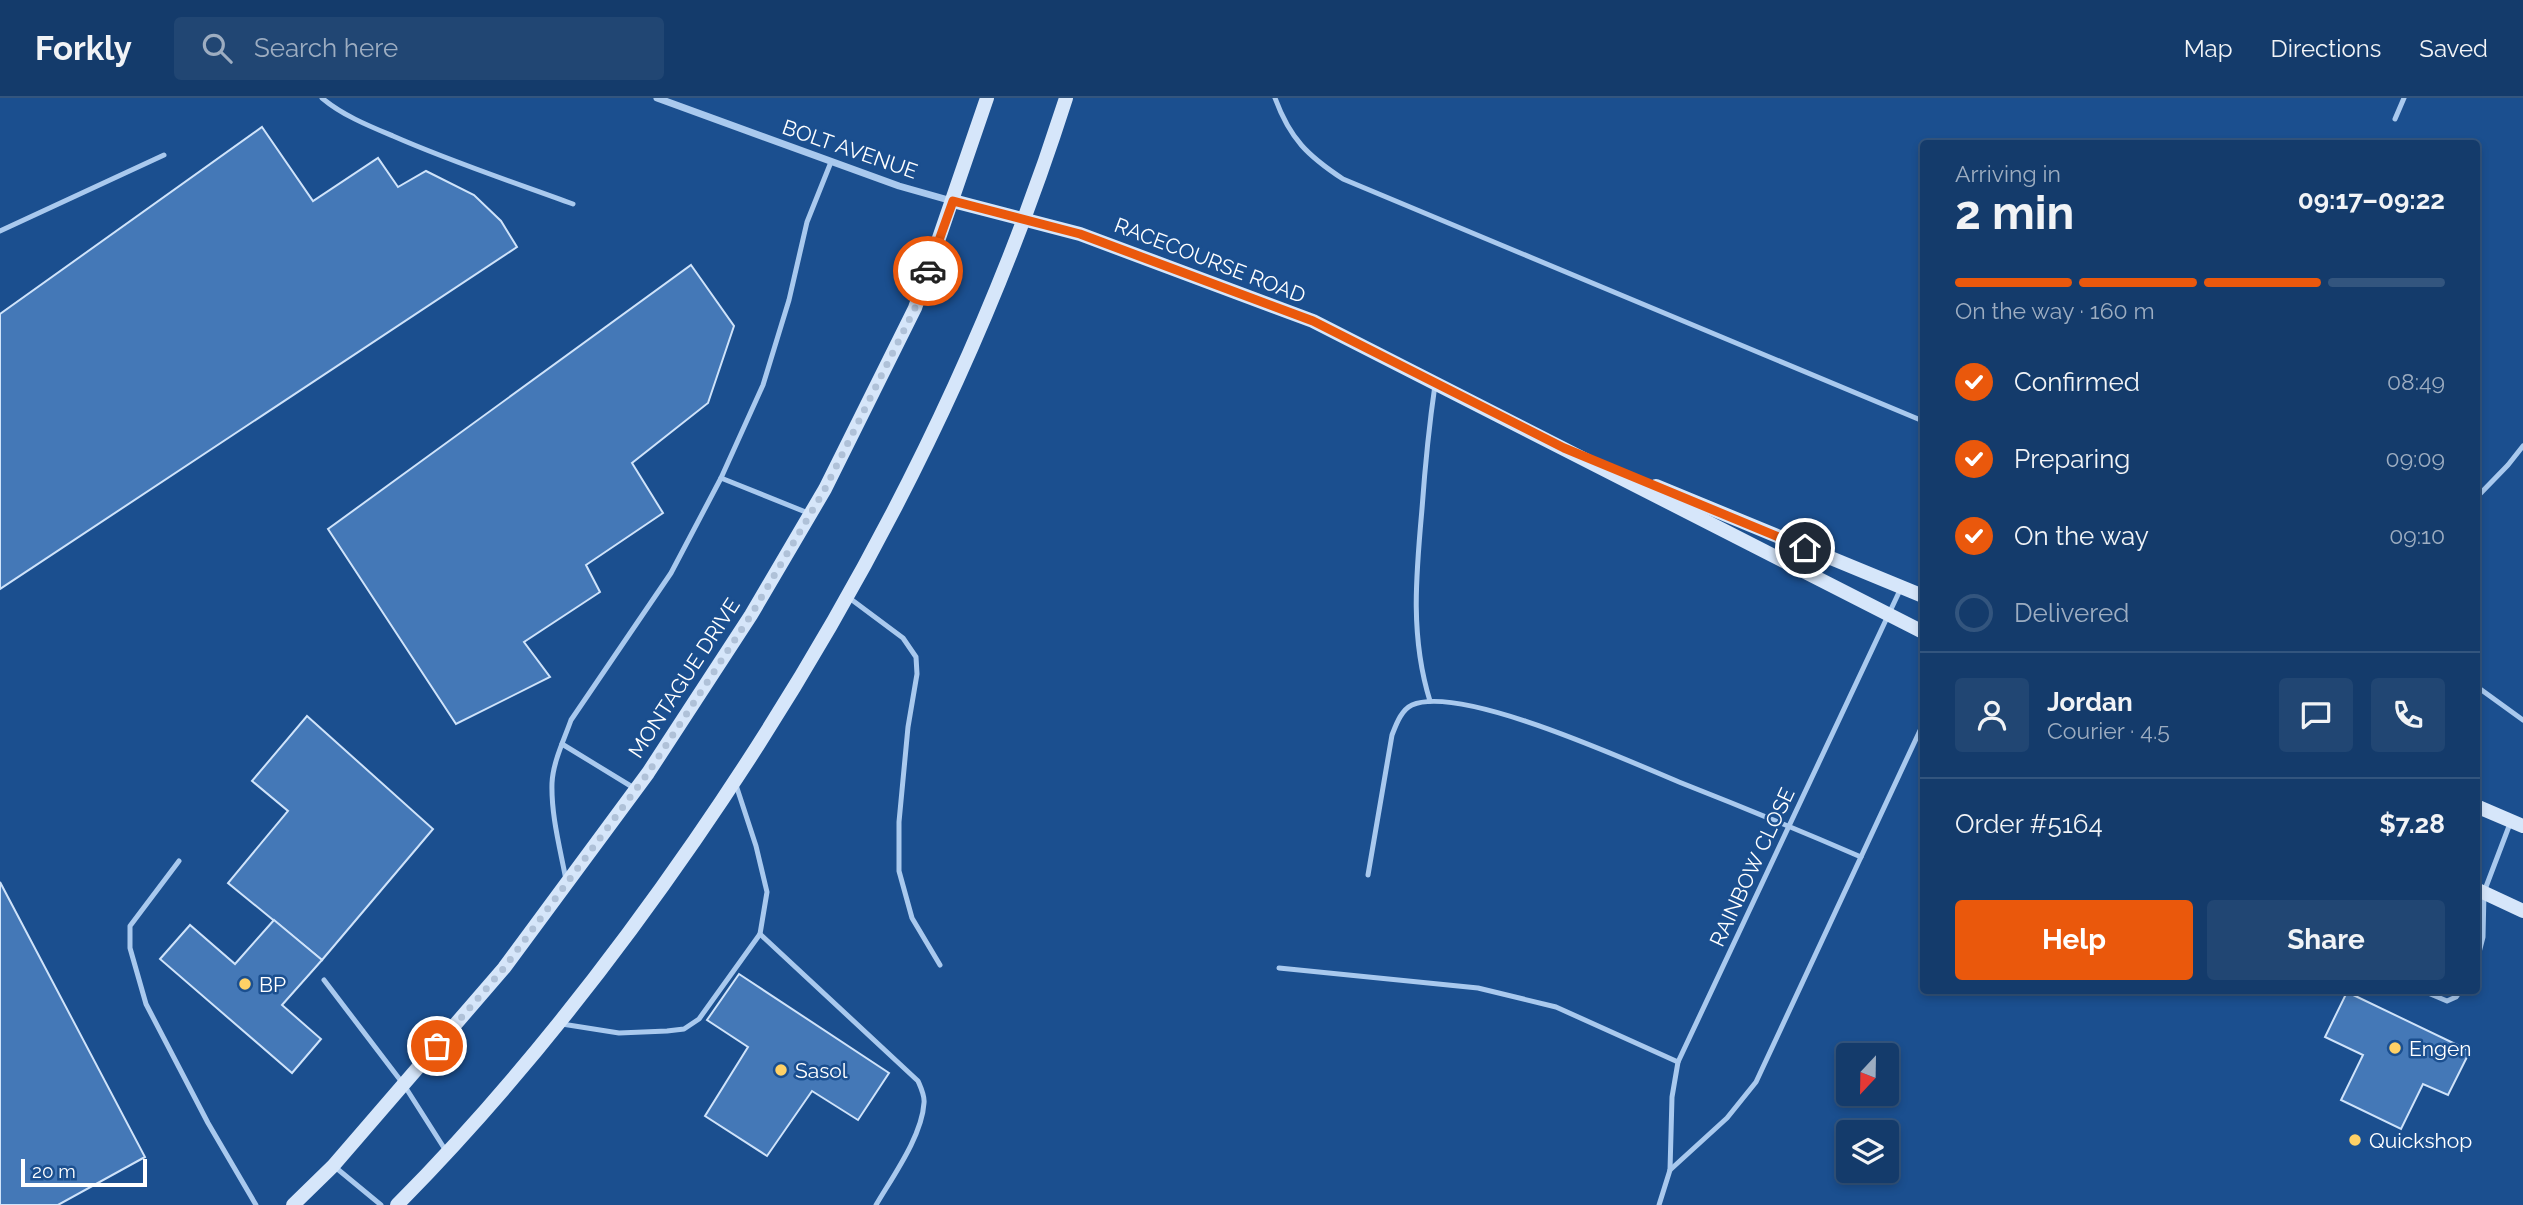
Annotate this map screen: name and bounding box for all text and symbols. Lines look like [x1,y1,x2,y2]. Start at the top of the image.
search box [174,17,664,80]
text: Forkly [35,29,132,68]
icon: search [198,29,236,67]
text: Search here [254,33,398,63]
text: Map [2184,34,2233,63]
text: Directions [2271,34,2381,63]
text: Saved [2419,34,2488,63]
street label: BOLT AVENUE [779,114,921,184]
text: Arriving in [1955,160,2061,187]
text: 09:17–09:22 [2298,185,2445,215]
text: 2 min [1955,186,2074,240]
street label: RACECOURSE ROAD [1111,212,1309,308]
courier [893,236,963,306]
icon: car [909,252,947,290]
text: On the way · 160 m [1955,297,2155,324]
icon: check [1955,363,1993,401]
text: Confirmed [2014,367,2140,397]
text: 08:49 [2387,368,2445,395]
icon: check [1955,440,1993,478]
text: Preparing [2014,444,2130,474]
text: 09:09 [2386,445,2445,472]
icon: check [1955,517,1993,555]
pin [1775,518,1835,578]
text: On the way [2014,521,2149,551]
text: 09:10 [2389,522,2445,549]
icon: home [1786,529,1824,567]
street label: MONTAGUE DRIVE [623,593,745,763]
text: Delivered [2014,598,2129,628]
button: person [1955,678,2029,752]
button: chat [2279,678,2353,752]
button: phone [2371,678,2445,752]
text: Jordan [2047,687,2133,717]
text: Courier · 4.5 [2047,717,2170,744]
street label: RAINBOW CLOSE [1704,784,1800,950]
text: Order #5164 [1955,809,2103,839]
text: $7.28 [2379,809,2445,839]
button: Help [1955,900,2193,980]
button: Share [2207,900,2445,980]
place label: BP [259,972,286,997]
marker: BP [237,976,253,992]
pin [407,1016,467,1076]
icon: bag [418,1027,456,1065]
place label: Engen [2409,1036,2471,1061]
marker: Engen [2387,1040,2403,1056]
north arrow [1836,1043,1899,1106]
map controls [1836,1043,1899,1183]
place label: Sasol [795,1058,848,1083]
marker: Sasol [773,1062,789,1078]
button: layers [1836,1120,1899,1183]
place label: Quickshop [2369,1128,2472,1153]
marker: Quickshop [2347,1132,2363,1148]
scale bar [21,1156,147,1188]
text: 20 m [32,1160,76,1182]

